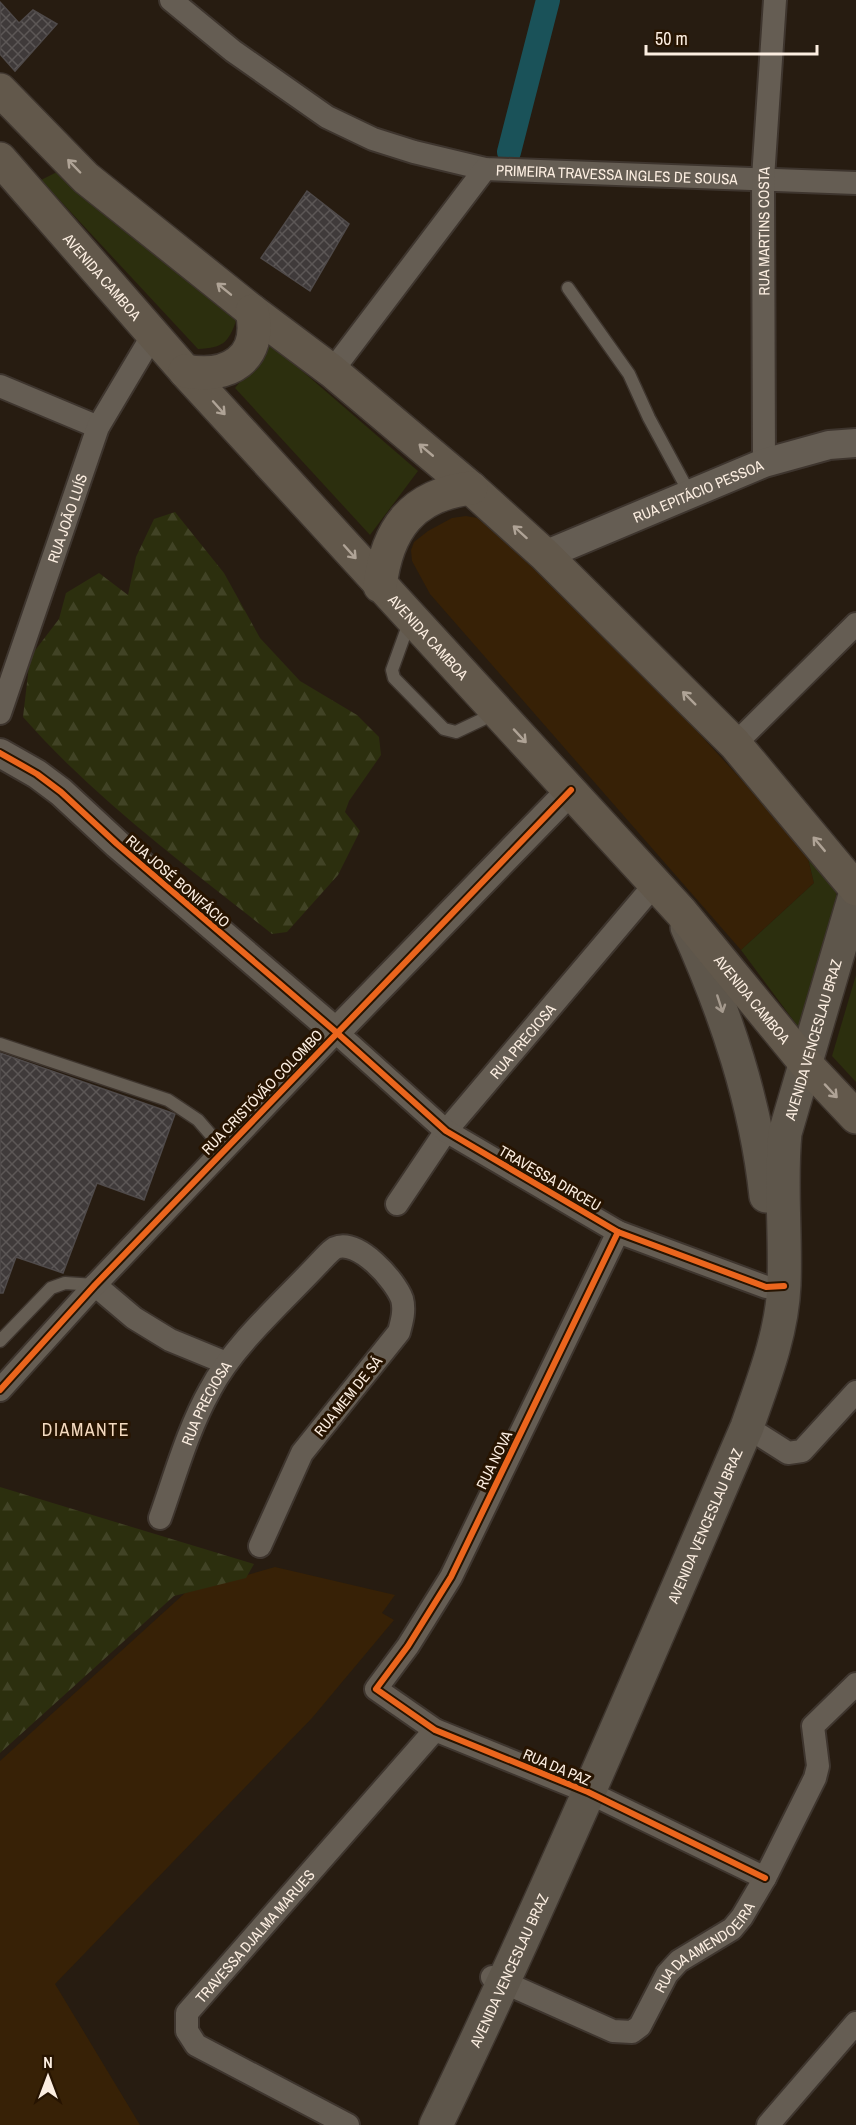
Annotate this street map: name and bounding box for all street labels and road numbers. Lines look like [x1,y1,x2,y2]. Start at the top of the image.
street label: PRIMEIRA TRAVESSA INGLES DE SOUSA [496,159,739,189]
street label: RUA MARTINS COSTA [752,165,774,295]
street label: AVENIDA CAMBOA [58,228,147,325]
street label: RUA EPITÁCIO PESSOA [630,454,767,527]
street label: RUA JOÃO LUÍS [42,471,92,566]
street label: AVENIDA CAMBOA [383,589,474,685]
street label: RUA JOSÉ BONIFÁCIO [122,830,234,932]
street label: AVENIDA CAMBOA [709,949,796,1048]
street label: AVENIDA VENCESLAU BRAZ [779,956,846,1123]
street label: RUA PRECIOSA [484,998,561,1083]
street label: RUA CRISTÓVÃO COLOMBO [197,1025,327,1159]
street label: TRAVESSA DIRCEU [495,1140,605,1216]
street label: RUA MEM DE SÁ [309,1351,387,1441]
street label: RUA PRECIOSA [176,1356,236,1448]
street label: RUA NOVA [471,1427,518,1493]
street label: AVENIDA VENCESLAU BRAZ [662,1444,747,1607]
street label: RUA DA PAZ [520,1743,594,1791]
street label: TRAVESSA DJALMA MARUES [190,1864,319,2007]
street label: AVENIDA VENCESLAU BRAZ [464,1890,553,2051]
street label: RUA DA AMENDOEIRA [649,1897,760,1996]

